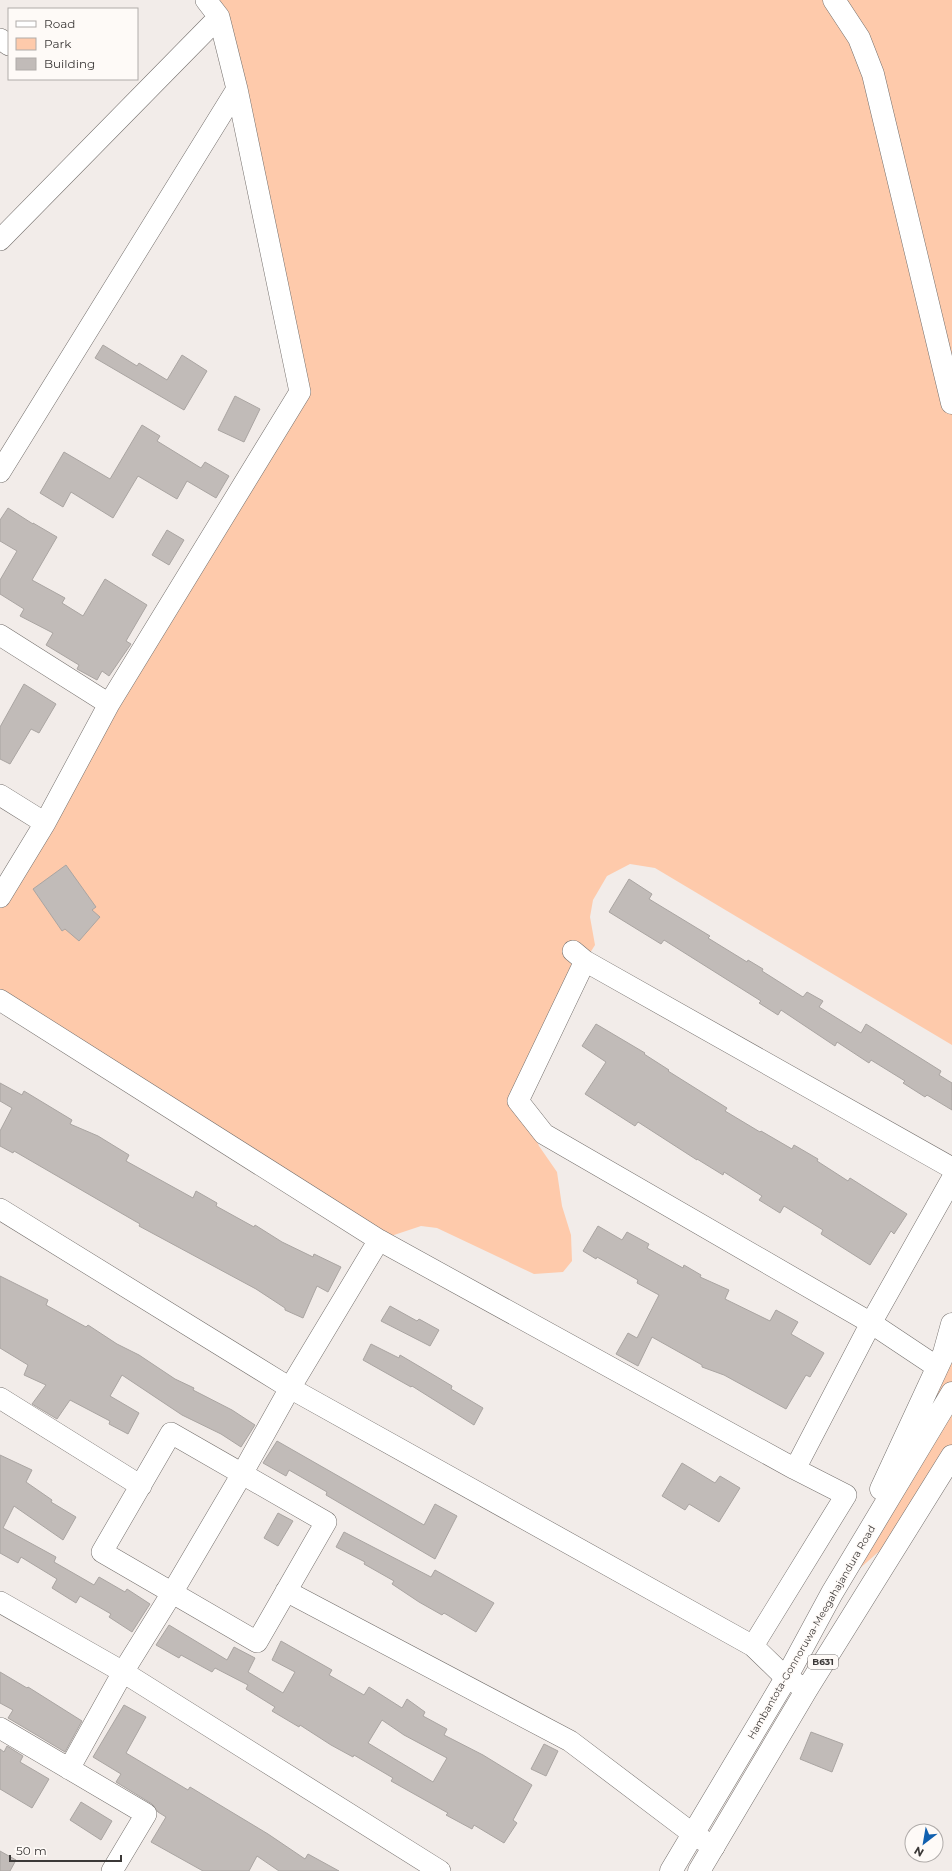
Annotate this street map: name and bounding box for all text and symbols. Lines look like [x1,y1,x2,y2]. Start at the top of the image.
legend [8,8,138,80]
text: Road [44,16,75,31]
text: Park [44,36,72,51]
text: Building [44,56,95,71]
street label: Hambantota-Gonnoruwa-Meegahajandura Road [745,1523,878,1742]
road number: B631 [808,1655,838,1669]
north arrow [904,1823,944,1863]
scale bar [10,1837,121,1863]
text: 50 m [16,1843,47,1858]
text: N [911,1843,926,1860]

